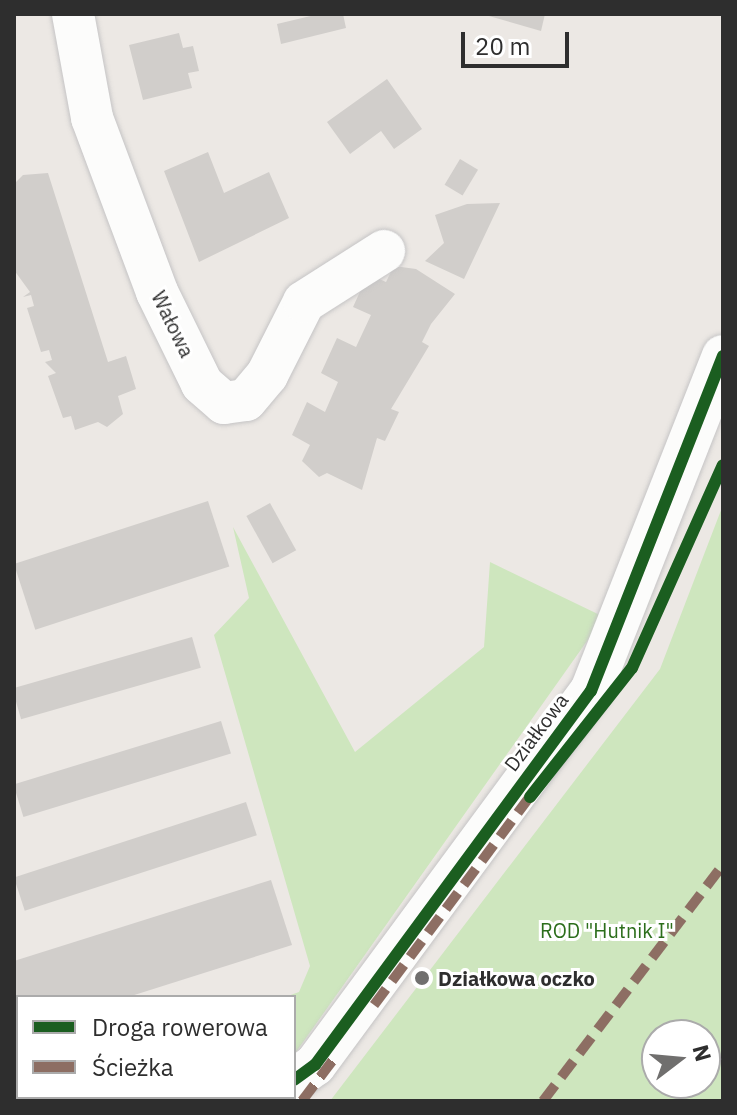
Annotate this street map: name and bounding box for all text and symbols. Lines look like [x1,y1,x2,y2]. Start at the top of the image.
scale bar [465,16,573,66]
text: 20 m [475,30,530,62]
street label: Wałowa [147,287,199,361]
street label: Działkowa [499,688,573,776]
park label: ROD "Hutnik I" [540,918,674,942]
place label: Działkowa oczko [438,966,595,990]
marker: Działkowa oczko [413,969,431,987]
legend [16,995,296,1099]
text: Droga rowerowa [92,1011,268,1043]
north arrow [641,1019,721,1099]
text: N [686,1041,719,1064]
text: Ścieżka [92,1051,174,1083]

